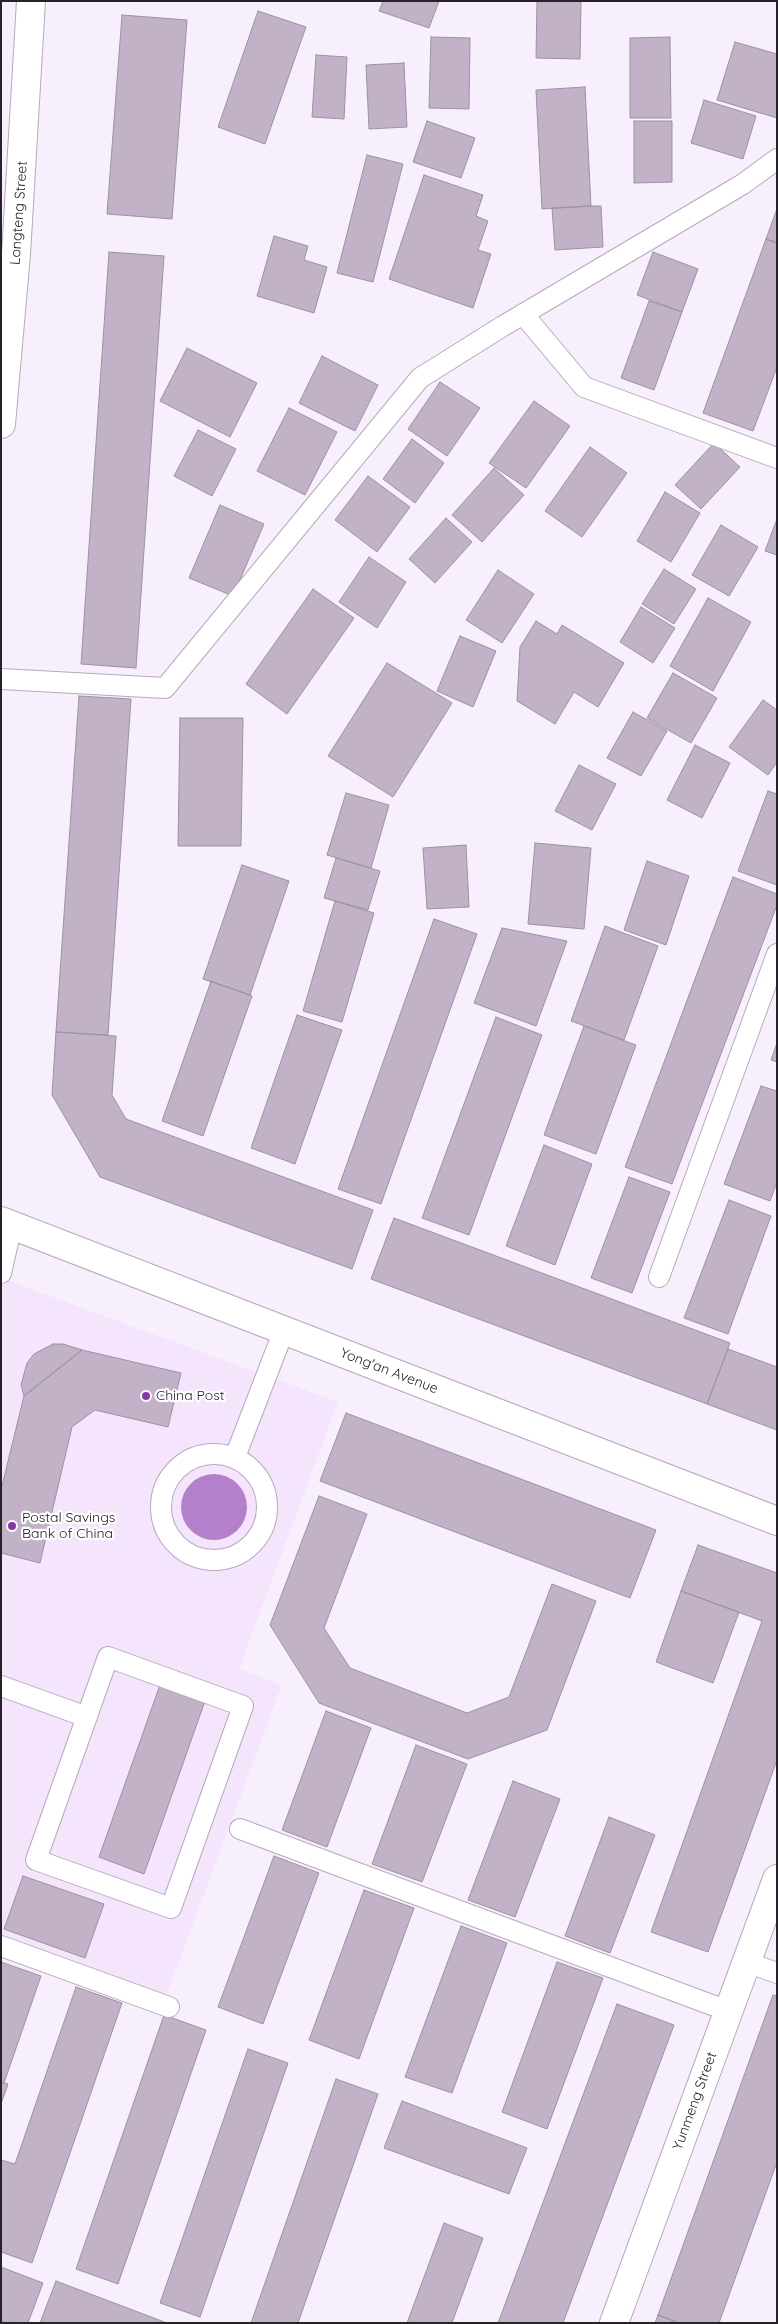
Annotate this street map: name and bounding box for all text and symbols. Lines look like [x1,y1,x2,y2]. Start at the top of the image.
street label: Longteng Street [7,160,31,266]
street label: Yong'an Avenue [338,1345,440,1397]
place label: China Post [156,1388,224,1404]
marker: China Post [140,1390,152,1402]
place label: Postal Savings Bank of China [22,1510,115,1542]
marker: Postal Savings Bank of China [6,1520,18,1532]
street label: Yunmeng Street [669,2050,721,2152]

